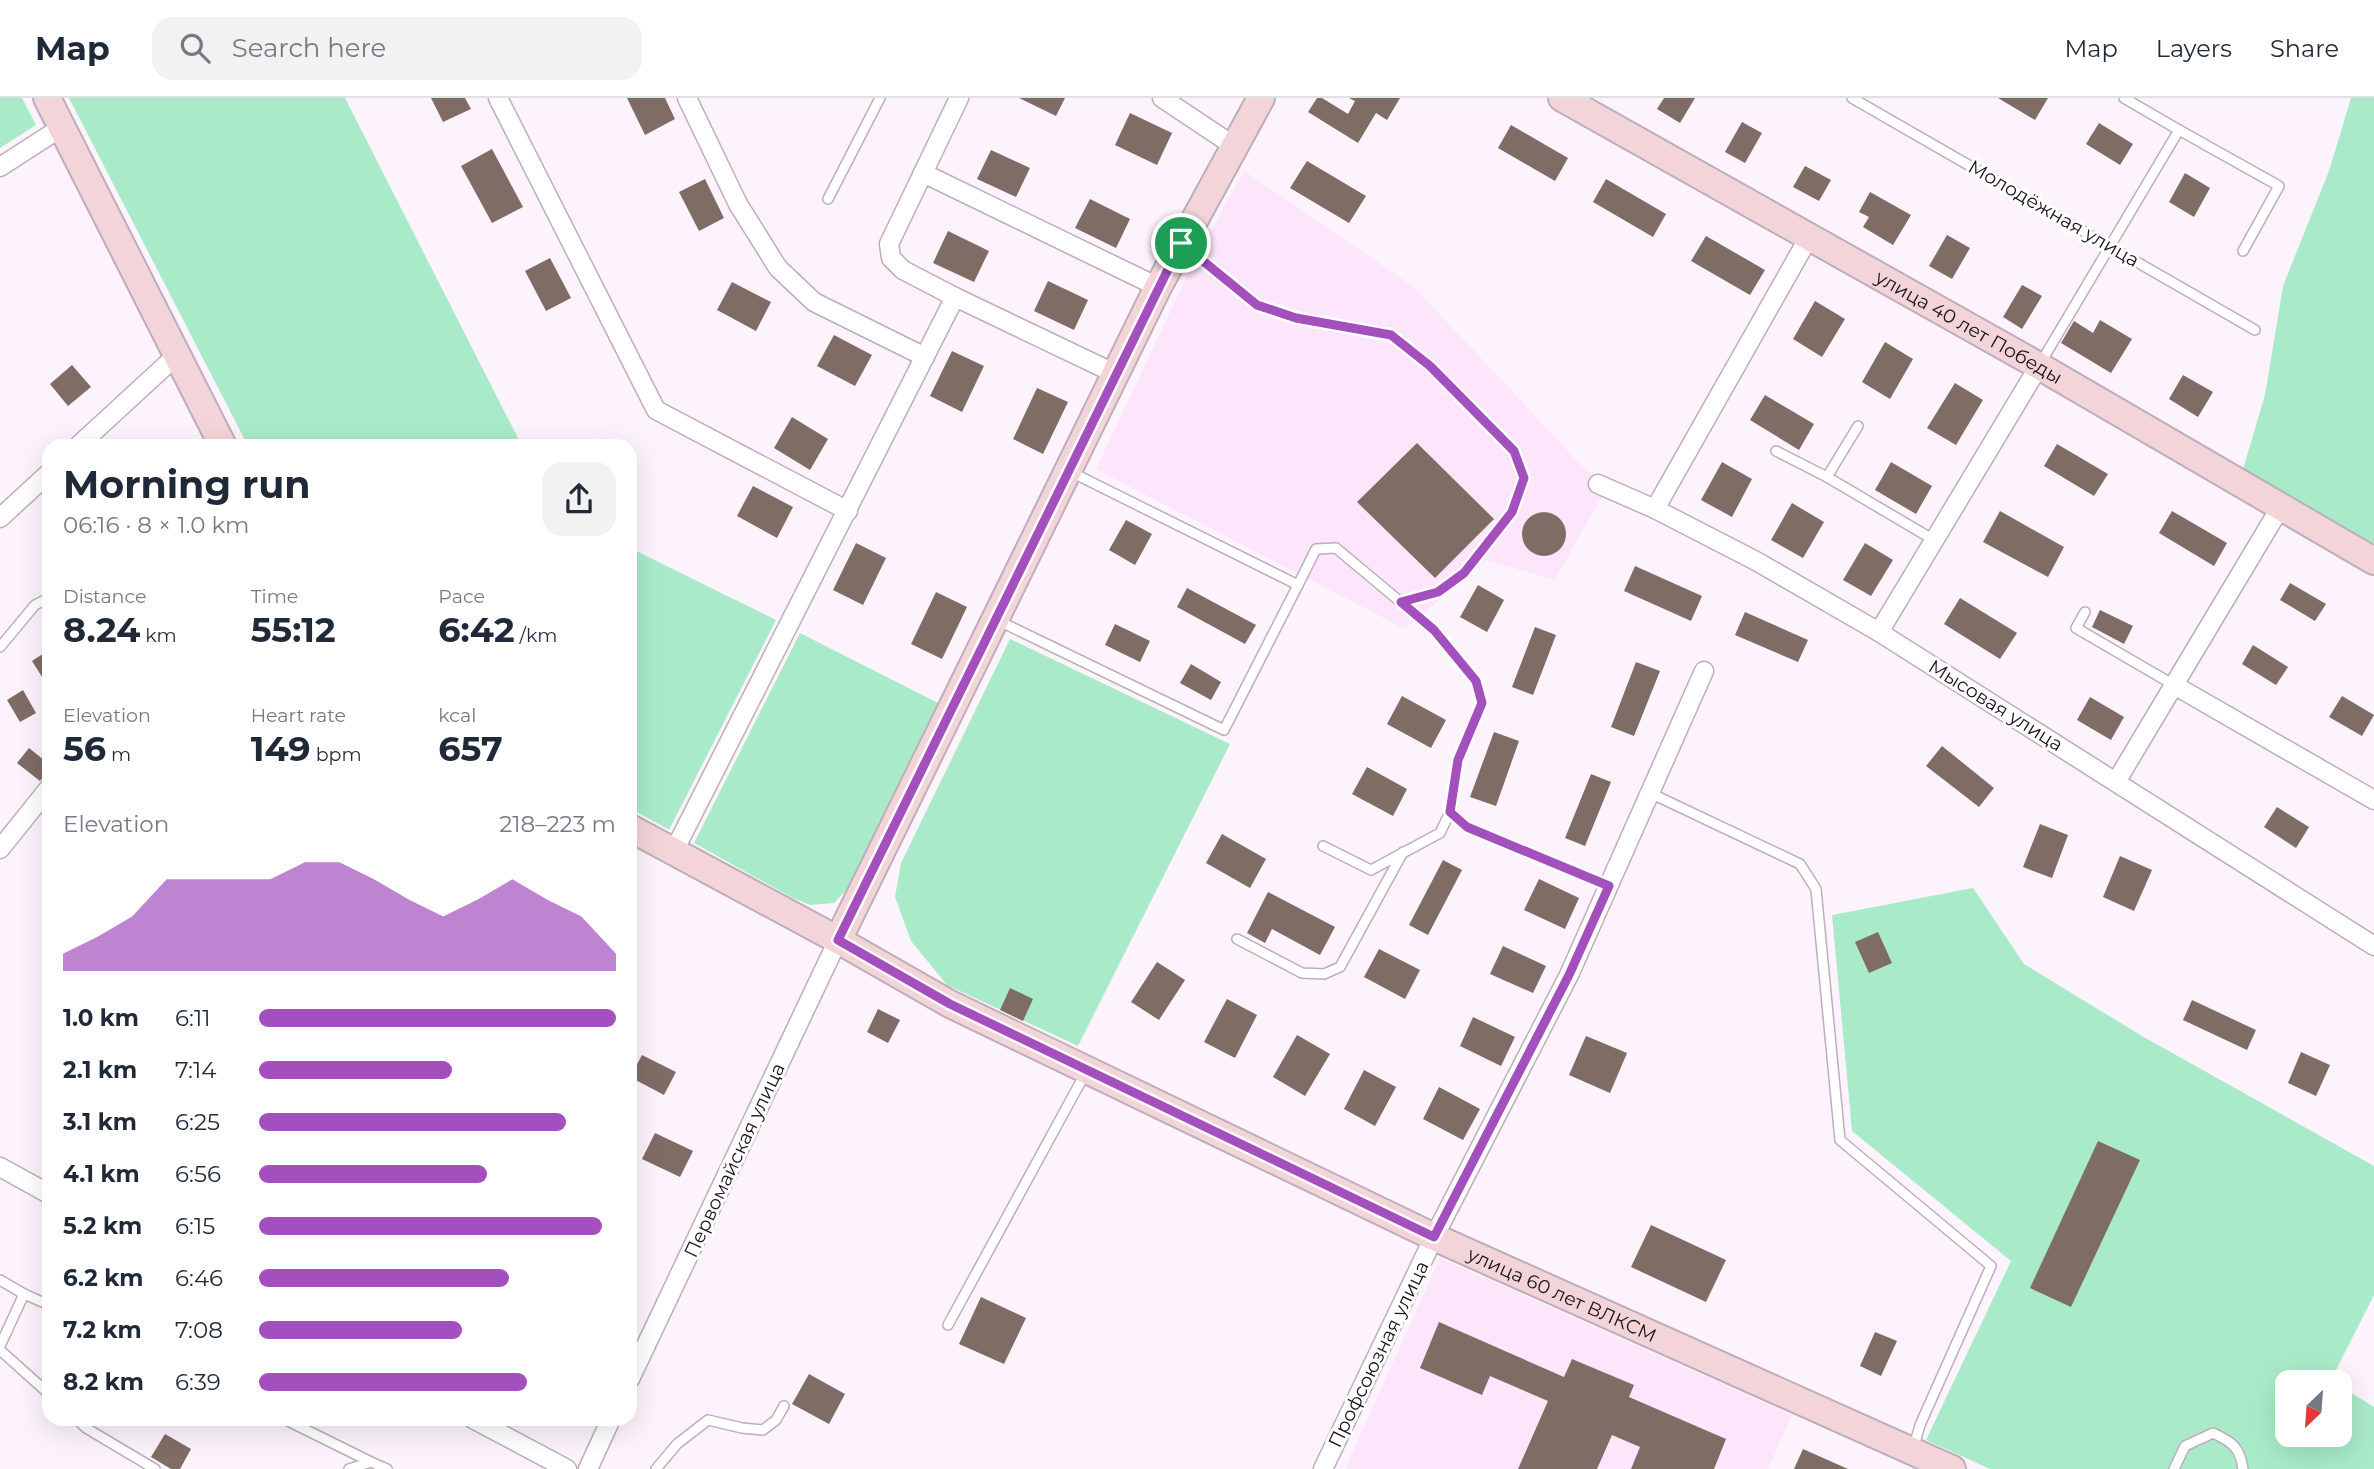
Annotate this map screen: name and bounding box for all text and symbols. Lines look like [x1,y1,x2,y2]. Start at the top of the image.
search box [152,17,642,80]
text: Map [35,28,110,68]
icon: search [176,29,214,67]
text: Search here [232,32,386,64]
text: Map [2064,34,2118,63]
text: Layers [2156,34,2232,63]
text: Share [2270,34,2339,63]
street label: Молодёжная улица [1964,155,2143,272]
pin [1151,213,1211,273]
icon: arrive [1162,224,1200,262]
street label: улица 40 лет Победы [1870,265,2066,389]
text: Morning run [63,461,311,508]
button: share [542,462,616,536]
text: 06:16 · 8 × 1.0 km [63,511,249,539]
text: Distance [63,585,146,608]
text: Time [251,585,298,608]
text: Pace [438,585,485,608]
text: 8.24 [63,608,140,651]
text: 55:12 [251,608,336,651]
text: 6:42 [438,608,515,651]
text: km [140,624,177,647]
text: /km [515,624,557,647]
street label: Мысовая улица [1924,655,2067,756]
text: Elevation [63,704,151,727]
text: Heart rate [251,704,346,727]
text: kcal [438,704,476,727]
text: 56 [63,727,106,770]
text: 149 [251,727,311,770]
text: 657 [438,727,503,770]
text: m [106,743,131,766]
text: bpm [311,743,362,766]
text: Elevation [63,810,169,838]
text: 218–223 m [499,810,616,838]
text: 1.0 km [63,1004,139,1032]
text: 6:11 [175,1004,211,1032]
text: 2.1 km [63,1056,137,1084]
text: 7:14 [175,1056,216,1084]
street label: Первомайская улица [679,1059,790,1261]
text: 3.1 km [63,1108,137,1136]
text: 6:25 [175,1108,220,1136]
text: 4.1 km [63,1160,140,1188]
text: 6:56 [175,1160,221,1188]
text: 5.2 km [63,1212,142,1240]
text: 6:15 [175,1212,215,1240]
street label: улица 60 лет ВЛКСМ [1463,1242,1660,1347]
street label: Профсоюзная улица [1323,1257,1434,1451]
text: 6.2 km [63,1264,143,1292]
text: 6:46 [175,1264,223,1292]
text: 7.2 km [63,1316,142,1344]
text: 7:08 [175,1316,223,1344]
text: 8.2 km [63,1368,144,1396]
text: 6:39 [175,1368,221,1396]
north arrow [2275,1370,2352,1447]
map controls [2275,1370,2352,1447]

